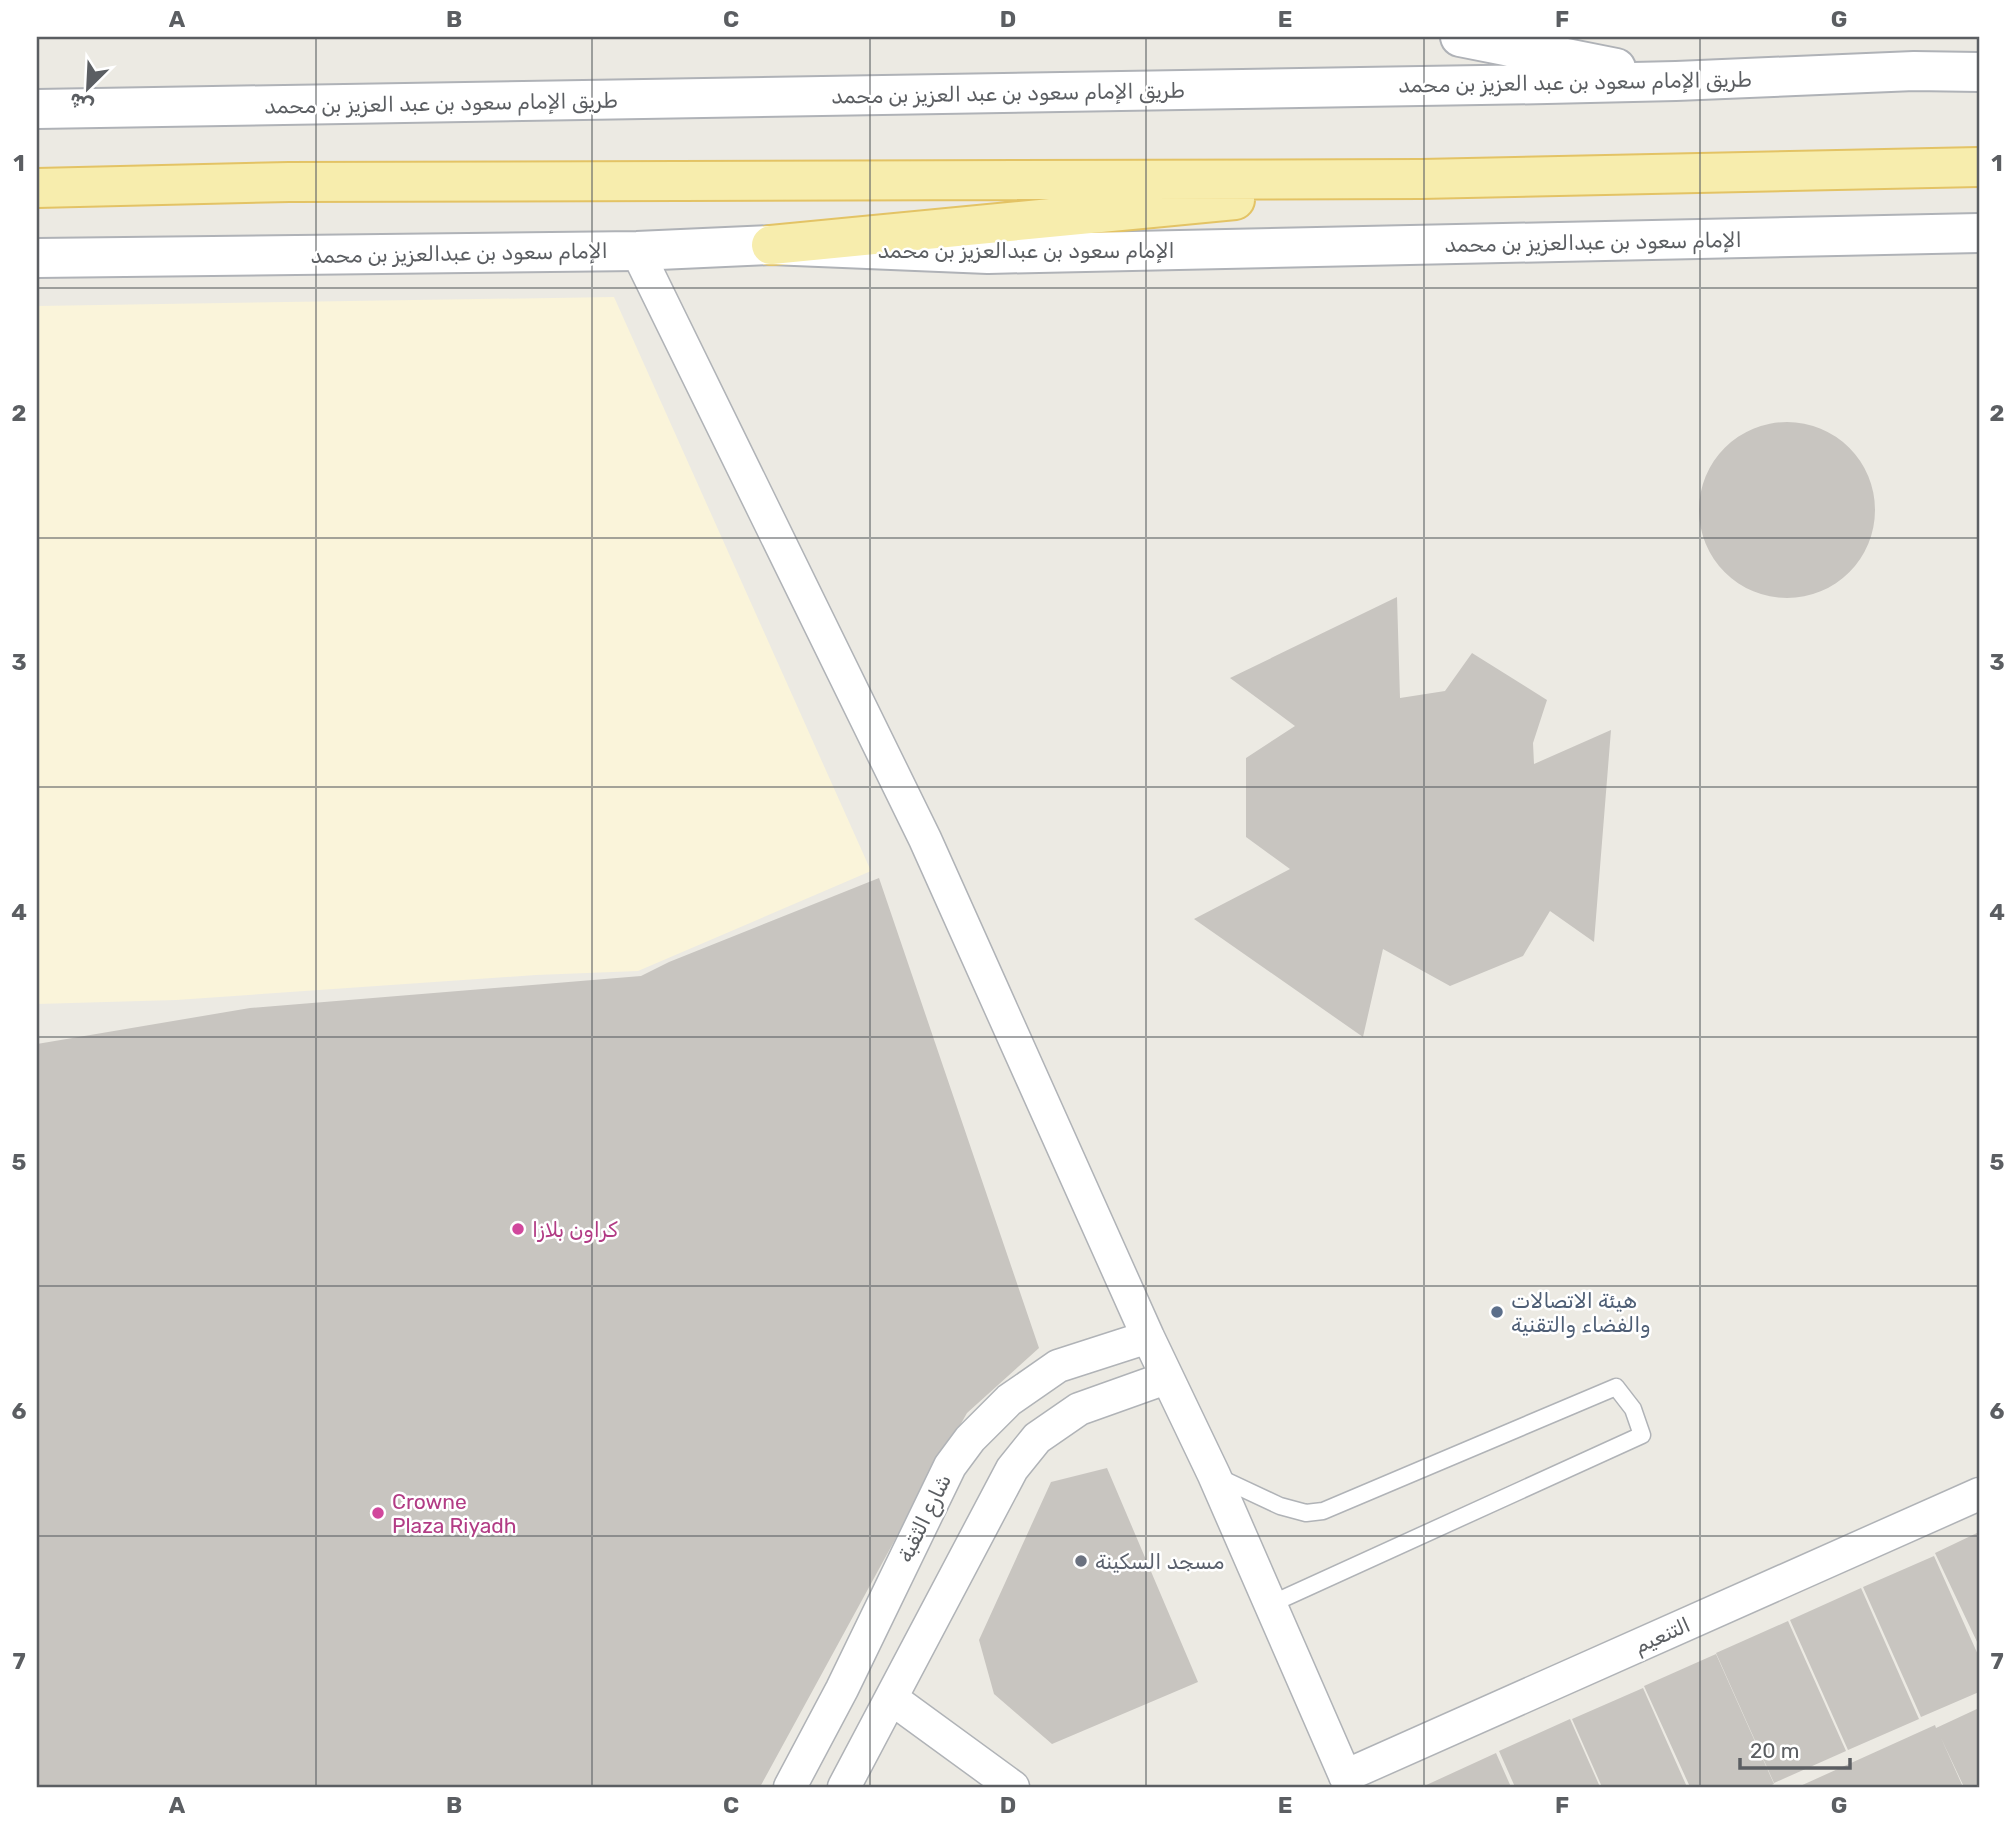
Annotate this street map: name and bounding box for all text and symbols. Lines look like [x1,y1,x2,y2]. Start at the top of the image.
text: A [169,5,186,33]
text: B [446,5,462,33]
text: C [723,5,739,33]
text: D [1000,5,1016,33]
text: E [1278,5,1292,33]
text: F [1555,5,1569,33]
text: G [1831,5,1847,33]
north arrow [52,52,122,122]
street label: طريق الإمام سعود بن عبد العزيز بن محمد [1398,66,1752,99]
street label: طريق الإمام سعود بن عبد العزيز بن محمد [831,77,1185,110]
street label: طريق الإمام سعود بن عبد العزيز بن محمد [264,87,618,120]
text: ش [66,88,97,118]
text: 1 [13,149,25,177]
text: 1 [1991,149,2003,177]
street label: الإمام سعود بن عبدالعزيز بن محمد [1444,227,1742,258]
street label: الإمام سعود بن عبدالعزيز بن محمد [310,238,608,269]
street label: الإمام سعود بن عبدالعزيز بن محمد [877,238,1175,264]
text: 2 [12,399,26,427]
text: 2 [1990,399,2004,427]
text: 3 [11,648,27,676]
text: 3 [1989,648,2005,676]
text: 4 [11,898,27,926]
text: 4 [1989,898,2005,926]
text: 5 [12,1148,27,1176]
text: 5 [1990,1148,2005,1176]
place label: كراون بلازا [532,1217,618,1243]
marker: كراون بلازا [510,1221,526,1237]
place label: هيئة الاتصالات والفضاء والتقنية [1511,1288,1650,1338]
marker: هيئة الاتصالات والفضاء والتقنية [1489,1304,1505,1320]
text: 6 [12,1397,27,1425]
text: 6 [1990,1397,2005,1425]
street label: شارع الثقبة [892,1470,958,1567]
place label: Crowne Plaza Riyadh [392,1489,517,1538]
marker: Crowne Plaza Riyadh [370,1505,386,1521]
place label: مسجد السكينة [1095,1549,1224,1574]
marker: مسجد السكينة [1073,1553,1089,1569]
street label: التنعيم [1630,1612,1695,1660]
text: 7 [12,1647,26,1675]
text: 7 [1990,1647,2004,1675]
scale bar [1740,1726,1850,1770]
text: 20 m [1750,1738,1799,1763]
text: A [169,1791,186,1819]
text: B [446,1791,462,1819]
text: C [723,1791,739,1819]
text: D [1000,1791,1016,1819]
text: E [1278,1791,1292,1819]
text: F [1555,1791,1569,1819]
text: G [1831,1791,1847,1819]

